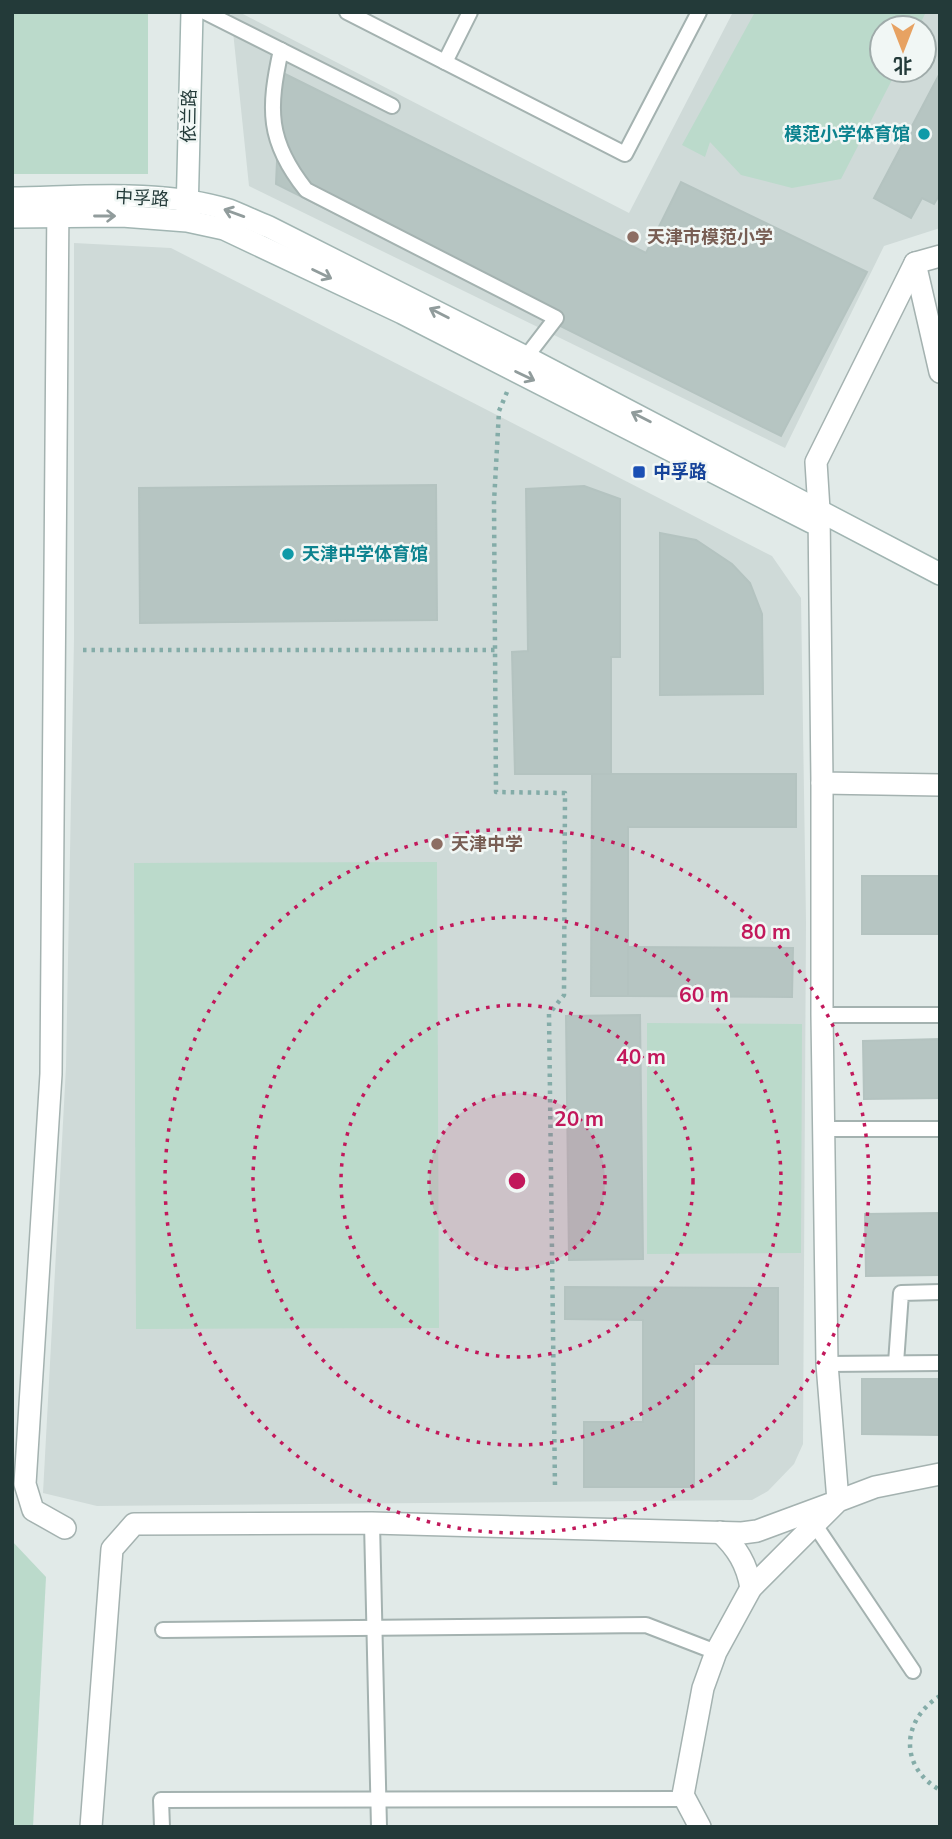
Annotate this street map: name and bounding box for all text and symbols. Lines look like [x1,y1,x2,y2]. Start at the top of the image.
north arrow [868,14,938,84]
text: 北 [893,54,913,78]
street label: 依兰路 [177,89,200,143]
place label: 模范小学体育馆 [784,122,910,145]
marker: 模范小学体育馆 [916,126,932,142]
street label: 中孚路 [114,185,170,210]
one-way arrow [224,206,246,218]
one-way arrow [93,209,116,223]
place label: 天津市模范小学 [647,225,773,248]
marker: 天津市模范小学 [625,229,641,245]
one-way arrow [311,267,332,281]
one-way arrow [429,305,449,319]
one-way arrow [514,370,535,383]
one-way arrow [631,409,652,423]
place label: 中孚路 [653,460,707,483]
marker: 中孚路 [631,464,647,480]
place label: 天津中学体育馆 [302,542,428,565]
marker: 天津中学体育馆 [280,546,296,562]
place label: 天津中学 [451,832,523,855]
marker: 天津中学 [429,836,445,852]
text: 80 m [741,918,791,944]
text: 60 m [679,981,729,1007]
text: 40 m [616,1043,666,1069]
text: 20 m [554,1105,604,1131]
centre of rings [505,1169,529,1193]

